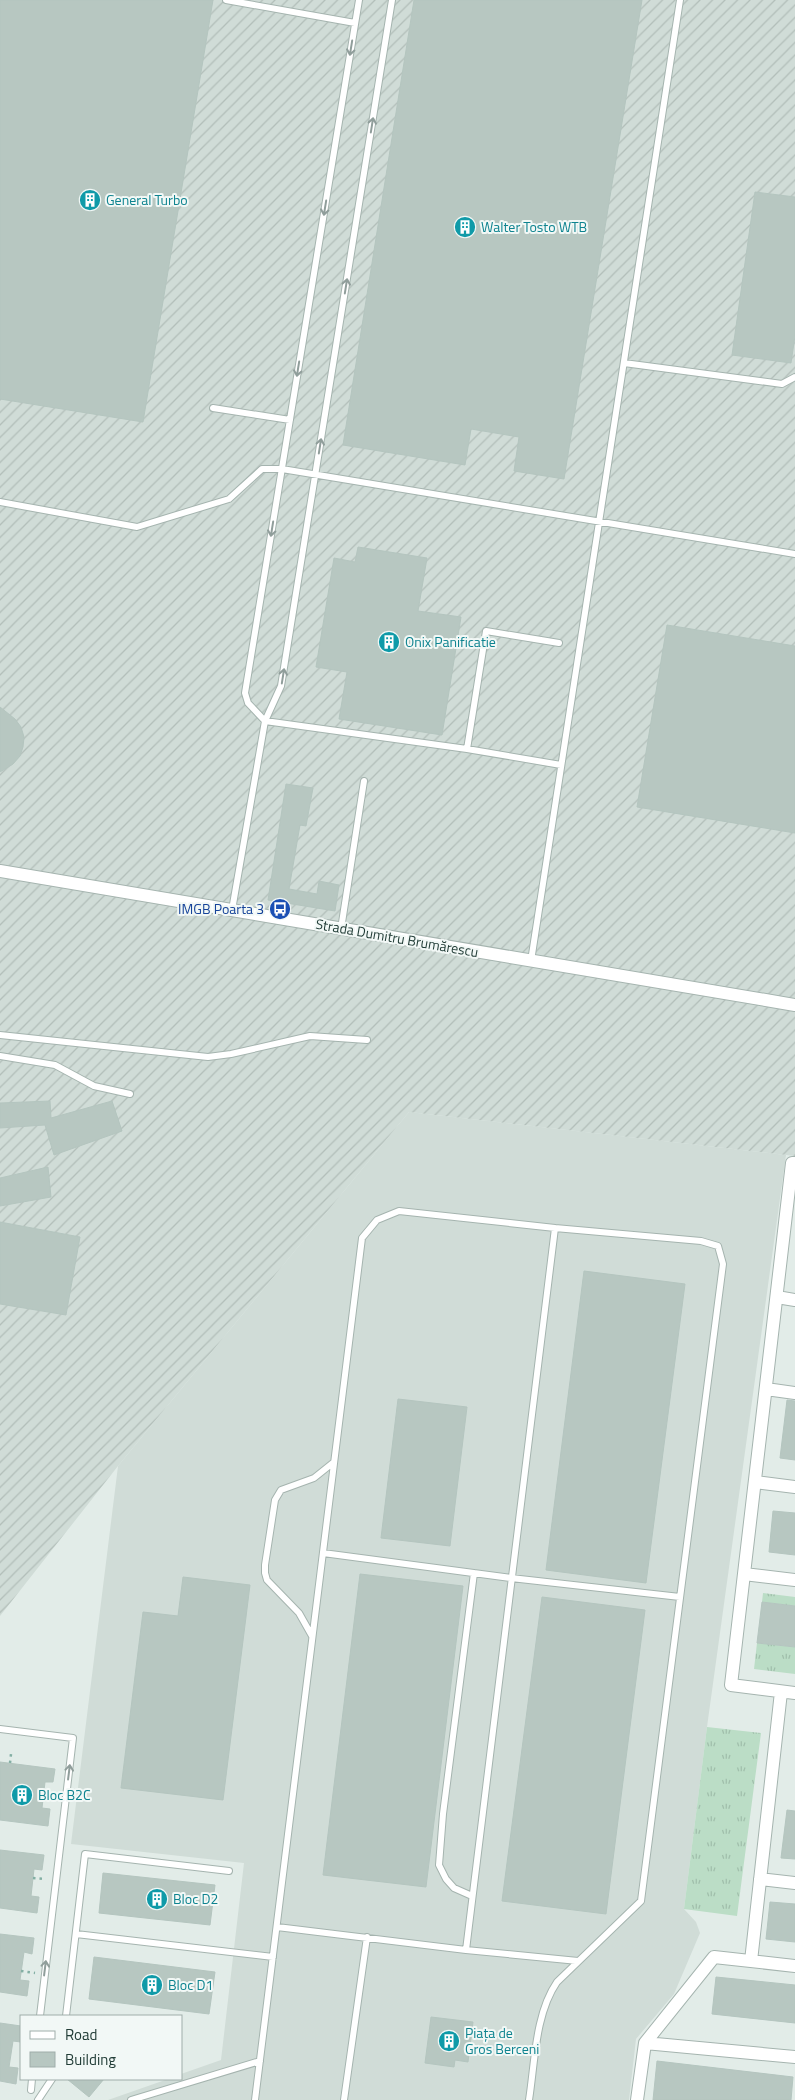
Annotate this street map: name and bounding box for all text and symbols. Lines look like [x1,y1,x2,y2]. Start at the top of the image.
one-way arrow [346,40,356,56]
one-way arrow [367,118,377,134]
building icon: General Turbo [78,188,102,212]
place label: General Turbo [106,189,188,210]
one-way arrow [319,200,329,216]
building icon: Walter Tosto WTB [453,215,477,239]
place label: Walter Tosto WTB [481,216,587,237]
one-way arrow [341,278,351,294]
one-way arrow [293,360,303,376]
one-way arrow [315,439,325,455]
one-way arrow [266,521,276,537]
building icon: Onix Panificatie [377,630,401,654]
place label: Onix Panificatie [405,631,496,652]
one-way arrow [278,668,288,684]
bus stop icon: IMGB Poarta 3 [268,897,292,921]
place label: IMGB Poarta 3 [178,898,264,919]
street label: Strada Dumitru Brumărescu [314,913,480,962]
one-way arrow [64,1764,74,1780]
building icon: Bloc B2C [10,1783,34,1807]
place label: Bloc B2C [38,1784,91,1805]
building icon: Bloc D2 [145,1887,169,1911]
place label: Bloc D2 [173,1888,218,1909]
one-way arrow [40,1960,50,1976]
building icon: Bloc D1 [140,1973,164,1997]
place label: Bloc D1 [168,1974,213,1995]
legend [20,2015,182,2080]
place label: Piața de Gros Berceni [465,2022,539,2059]
text: Road [65,2023,97,2046]
building icon: Piața de Gros Berceni [437,2029,461,2053]
text: Building [65,2048,116,2071]

